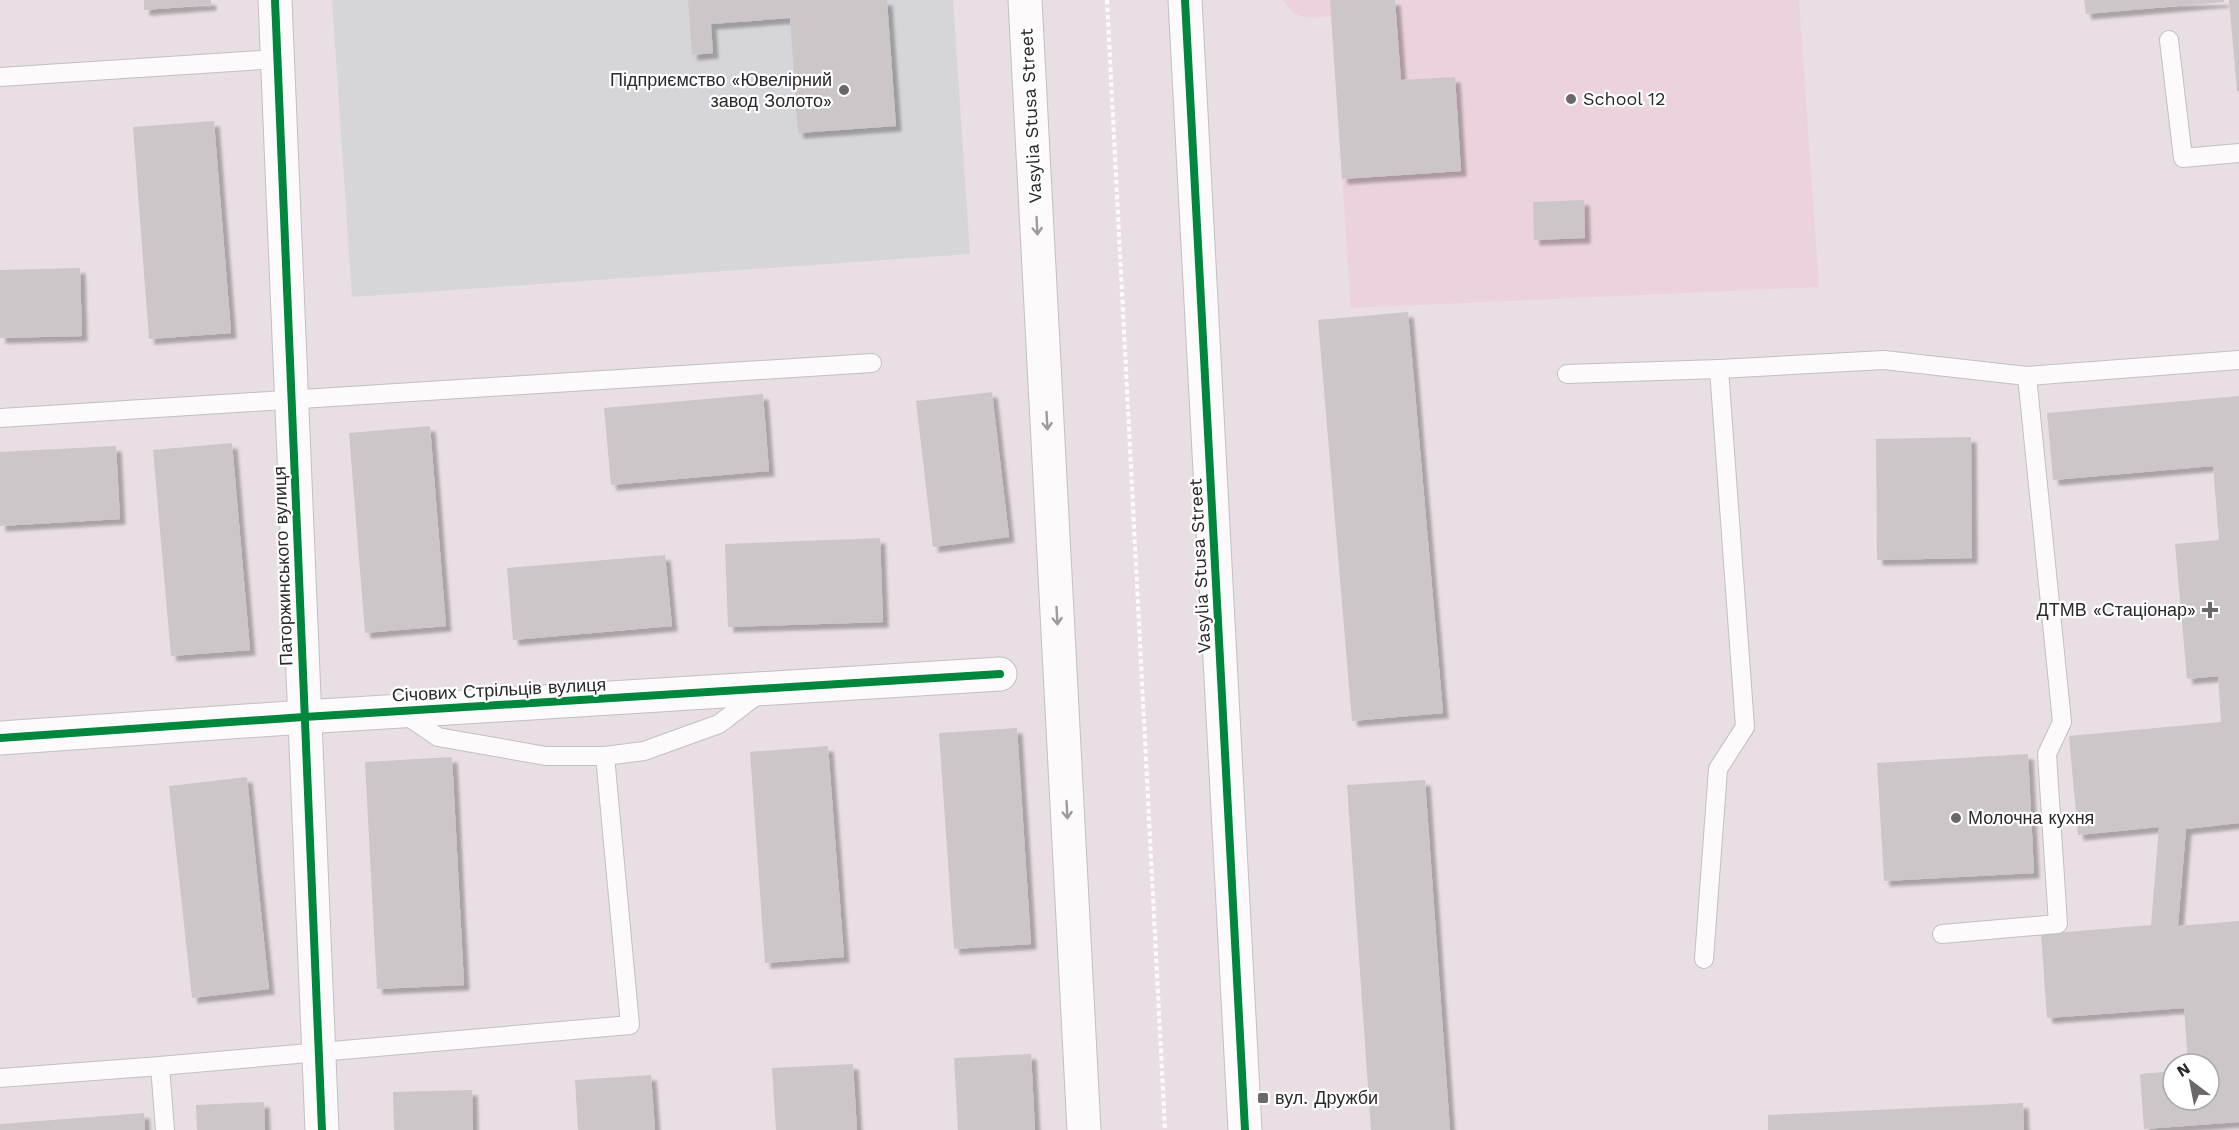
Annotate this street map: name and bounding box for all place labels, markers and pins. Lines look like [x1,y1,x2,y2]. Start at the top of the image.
place label: Підприємство «Ювелірний завод Золото» [610,69,832,111]
marker: Підприємство «Ювелірний завод Золото» [837,83,851,97]
place label: School 12 [1583,88,1666,109]
marker: School 12 [1564,92,1578,106]
place label: ДТМВ «Стаціонар» [2037,599,2196,620]
marker: ДТМВ «Стаціонар» [2201,601,2219,619]
place label: Молочна кухня [1968,807,2094,828]
marker: Молочна кухня [1949,811,1963,825]
place label: вул. Дружби [1275,1087,1378,1108]
marker: вул. Дружби [1256,1091,1270,1105]

